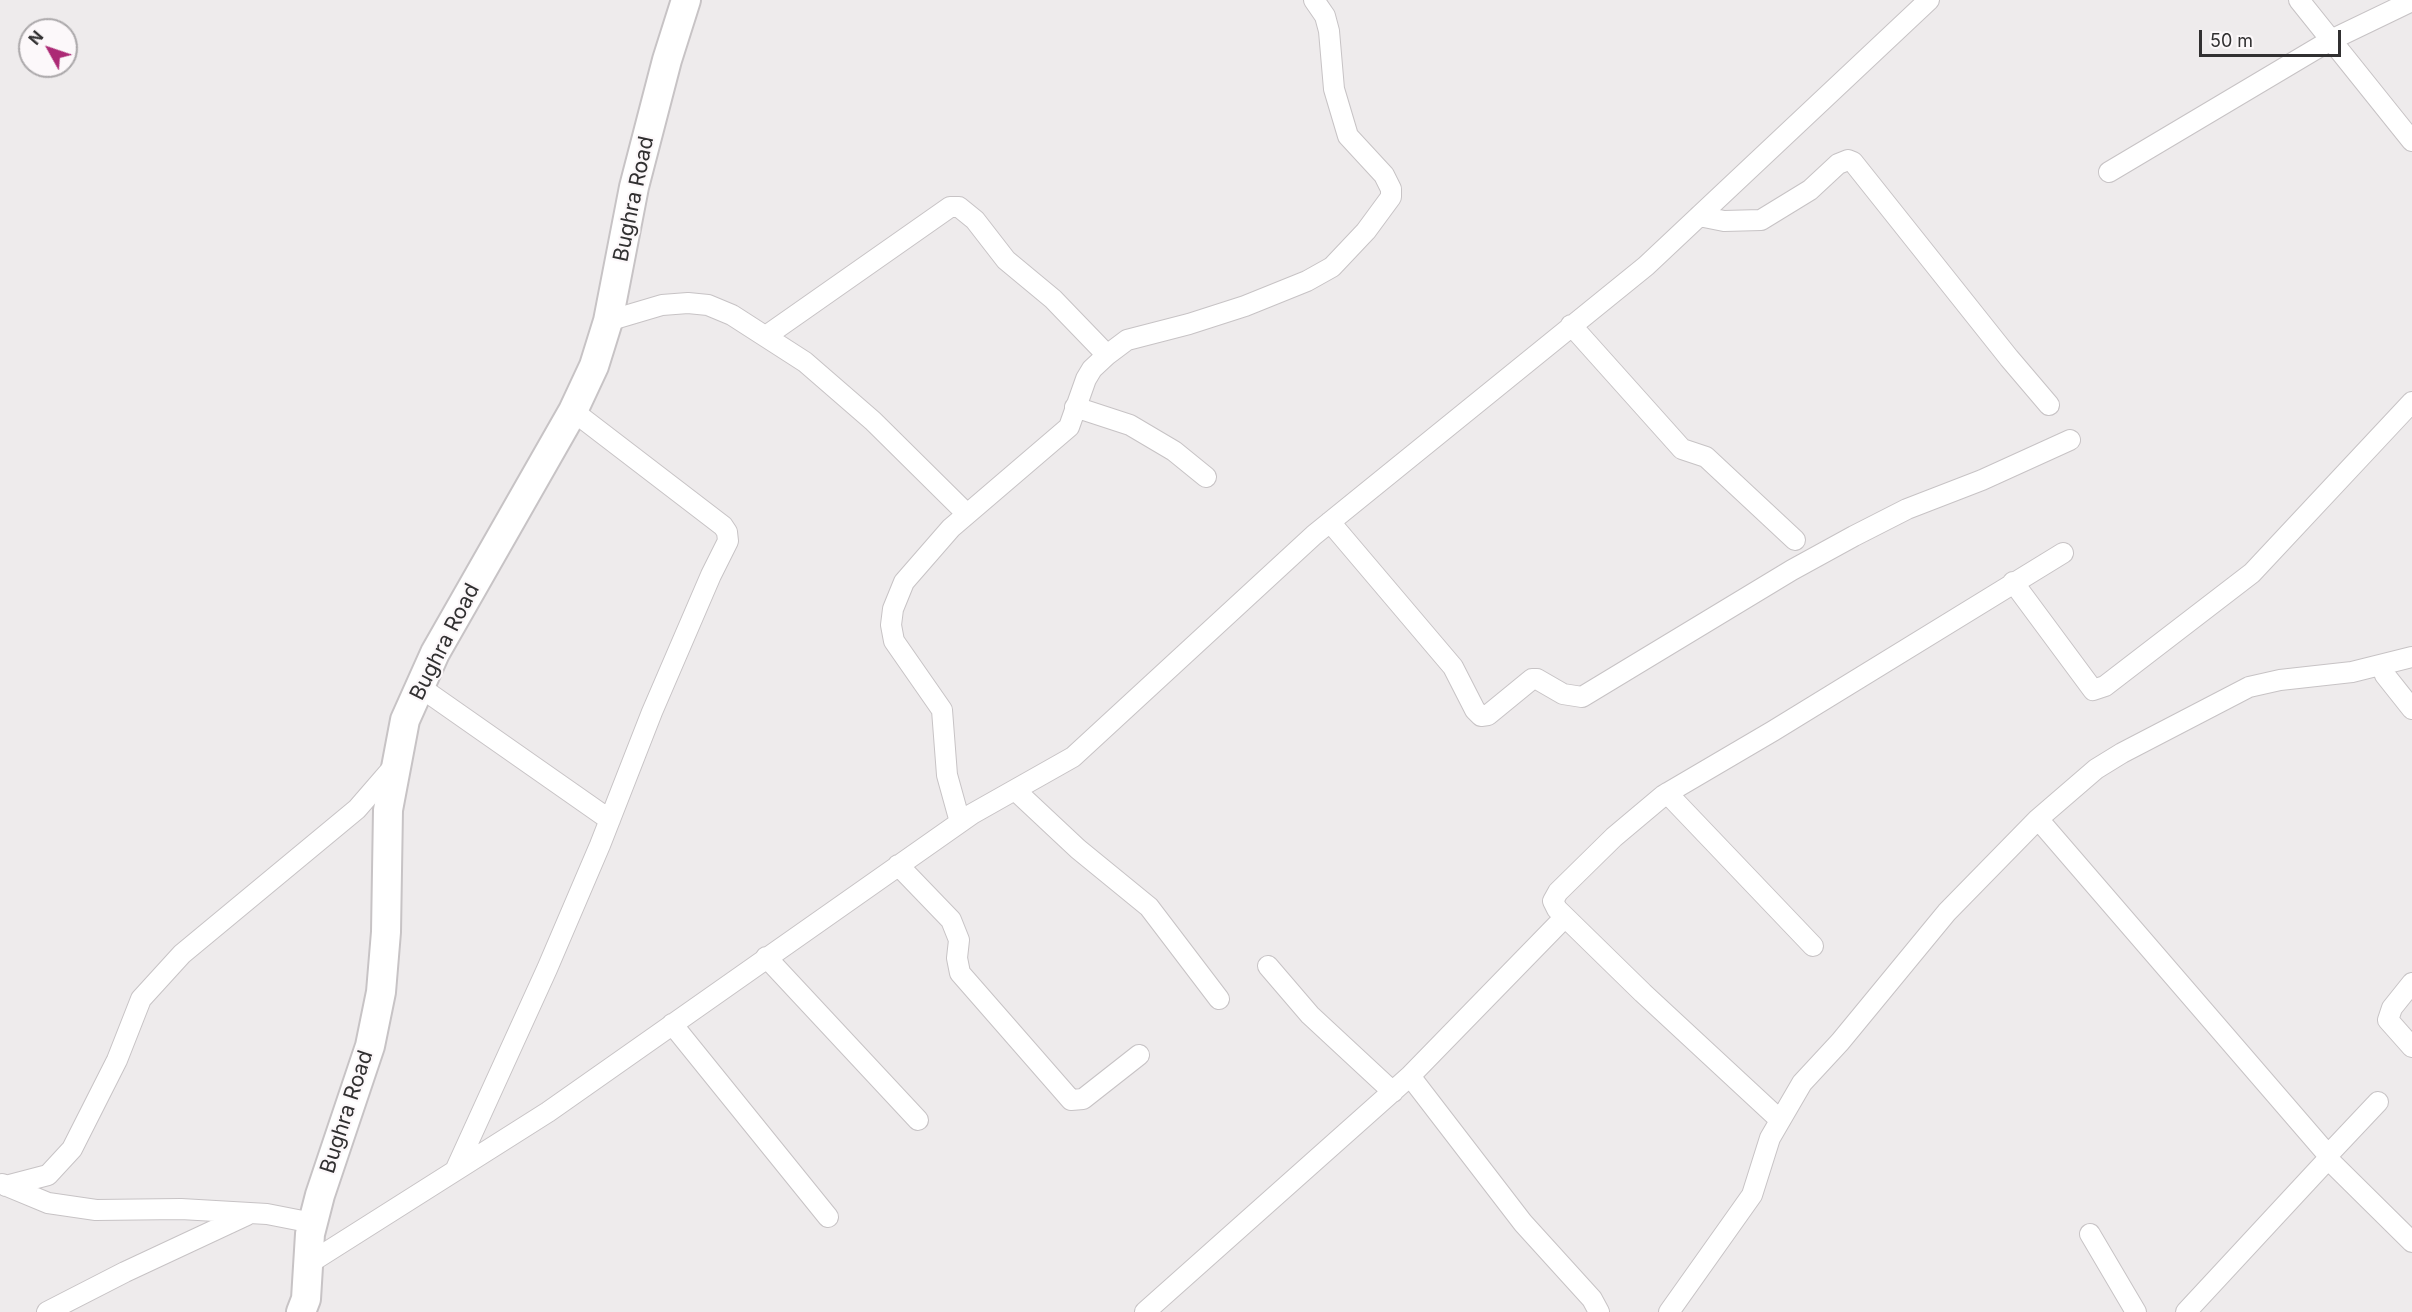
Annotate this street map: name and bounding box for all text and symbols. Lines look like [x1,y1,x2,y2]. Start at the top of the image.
north arrow [18,18,78,78]
scale bar [2202,18,2344,56]
text: N [24,27,47,49]
text: 50 m [2210,30,2253,51]
street label: Bughra Road [608,134,660,264]
street label: Bughra Road [405,579,485,705]
street label: Bughra Road [315,1047,379,1177]

